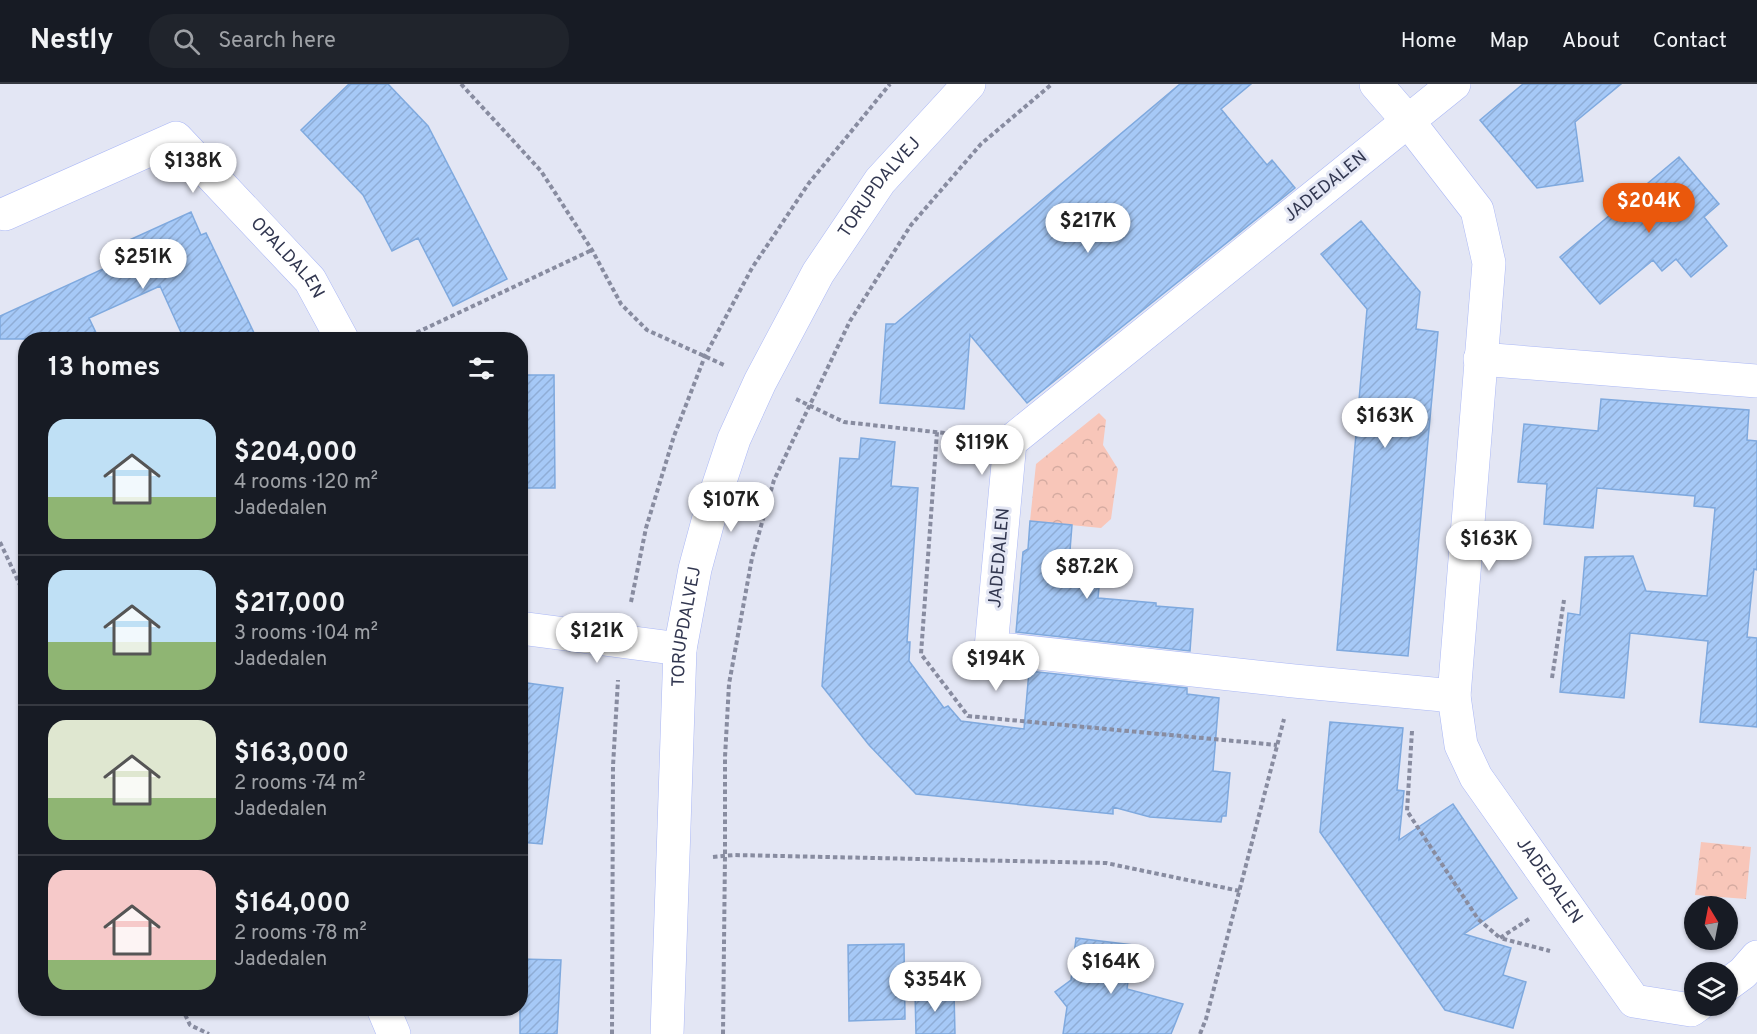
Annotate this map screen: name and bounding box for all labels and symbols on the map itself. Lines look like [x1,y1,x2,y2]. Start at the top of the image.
street label: TORUPDALVEJ [833,132,926,243]
pin: $138K [151,143,235,194]
street label: JADEDALEN [1280,146,1372,228]
pin: $204K [1607,183,1691,234]
pin: $217K [1046,203,1130,254]
street label: OPALDALEN [245,212,329,302]
pin: $251K [101,239,185,290]
pin: $163K [1343,398,1427,449]
pin: $119K [940,425,1024,476]
pin: $107K [689,482,773,533]
street label: JADEDALEN [984,507,1016,609]
pin: $163K [1447,521,1531,572]
pin: $87.2K [1038,549,1136,600]
street label: TORUPDALVEJ [667,565,707,688]
pin: $121K [555,613,639,664]
pin: $194K [954,641,1038,692]
street label: JADEDALEN [1511,833,1588,928]
north arrow [1684,896,1738,950]
pin: $164K [1069,944,1153,995]
pin: $354K [893,962,977,1013]

